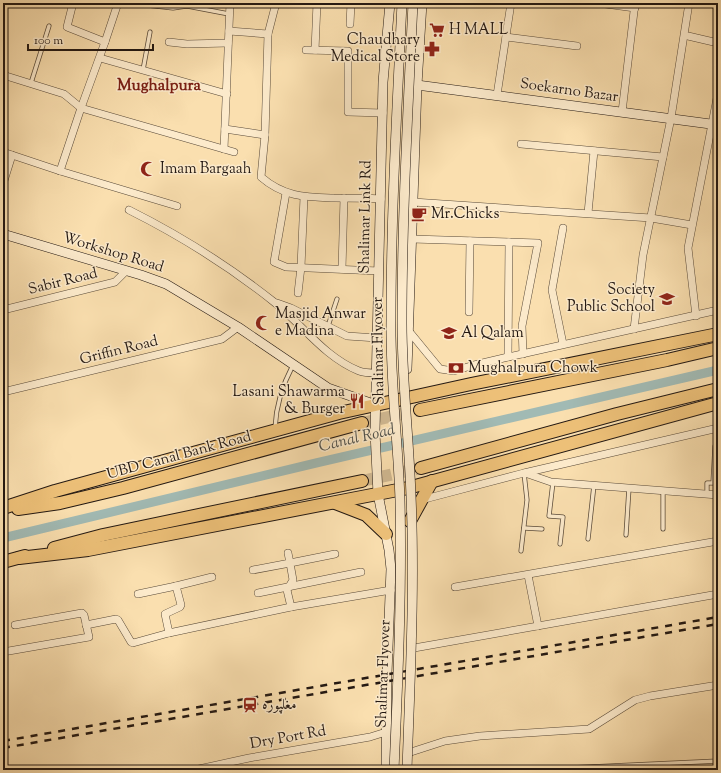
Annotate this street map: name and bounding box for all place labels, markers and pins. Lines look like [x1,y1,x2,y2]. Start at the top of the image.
place label: H MALL [449,20,508,41]
supermarket icon: H MALL [428,21,446,39]
place label: Chaudhary Medical Store [331,30,421,68]
pharmacy icon: Chaudhary Medical Store [423,40,441,58]
place label: Imam Bargaah [160,159,252,180]
mosque icon: Imam Bargaah [139,160,157,178]
place label: Mr.Chicks [431,204,499,225]
cafe icon: Mr.Chicks [410,205,428,223]
place label: Society Public School [567,280,656,318]
school or university icon: Society Public School [658,290,676,308]
place label: Masjid Anwar e Madina [275,304,366,342]
mosque icon: Masjid Anwar e Madina [254,314,272,332]
place label: Al Qalam [461,323,524,344]
school or university icon: Al Qalam [440,324,458,342]
place label: Mughalpura Chowk [468,358,598,379]
bank icon: Mughalpura Chowk [447,359,465,377]
place label: Lasani Shawarma & Burger [233,382,345,420]
restaurant icon: Lasani Shawarma & Burger [348,392,366,410]
place label: مغلپورہ [262,695,297,716]
station icon: مغلپورہ [241,696,259,714]

